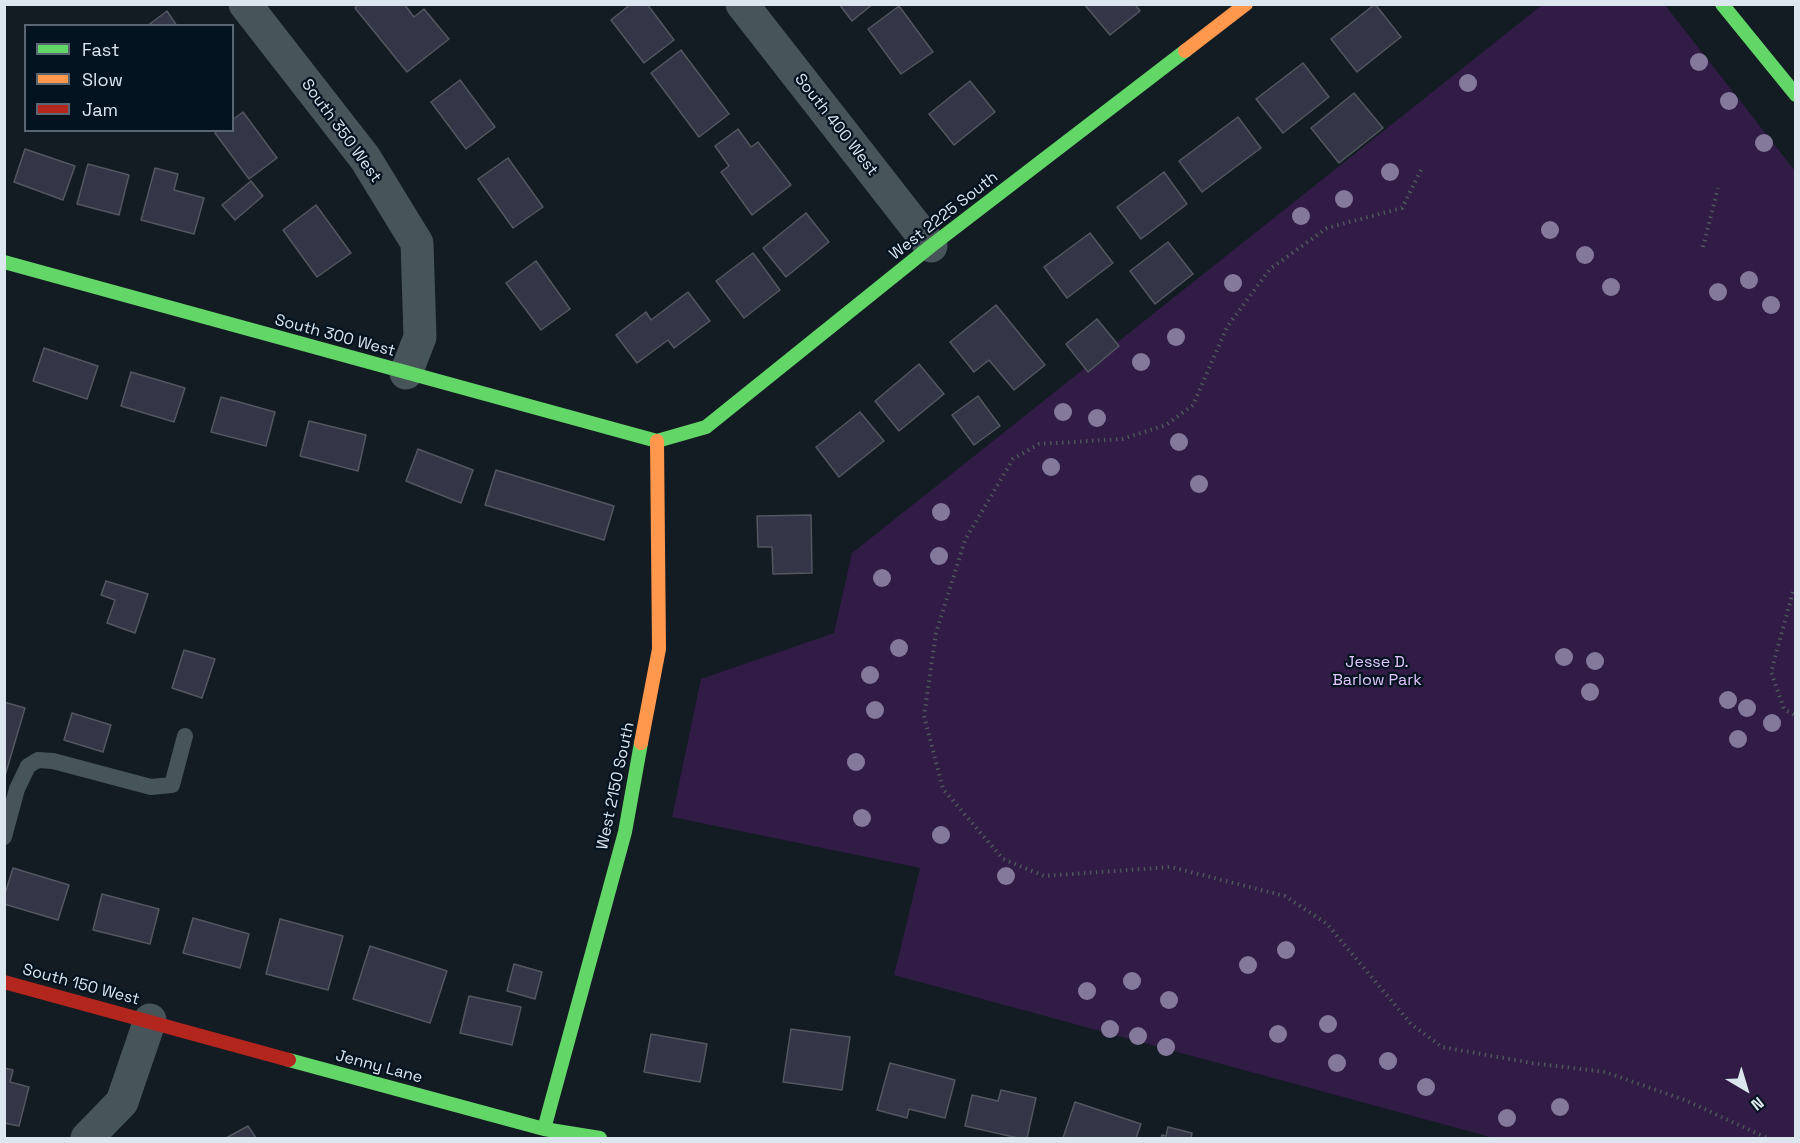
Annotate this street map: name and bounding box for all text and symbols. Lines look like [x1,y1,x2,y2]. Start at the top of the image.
legend [24,24,234,132]
text: Fast [82,38,119,61]
text: Slow [82,68,123,91]
street label: South 400 West [790,70,882,180]
street label: South 350 West [297,76,385,186]
text: Jam [82,98,118,121]
street label: West 2225 South [886,168,1002,264]
street label: South 300 West [273,311,397,361]
park label: Jesse D. Barlow Park [1332,653,1422,691]
street label: West 2150 South [593,720,639,852]
street label: South 150 West [20,960,142,1010]
street label: Jenny Lane [333,1046,425,1088]
north arrow [1716,1059,1776,1119]
text: N [1747,1092,1768,1115]

